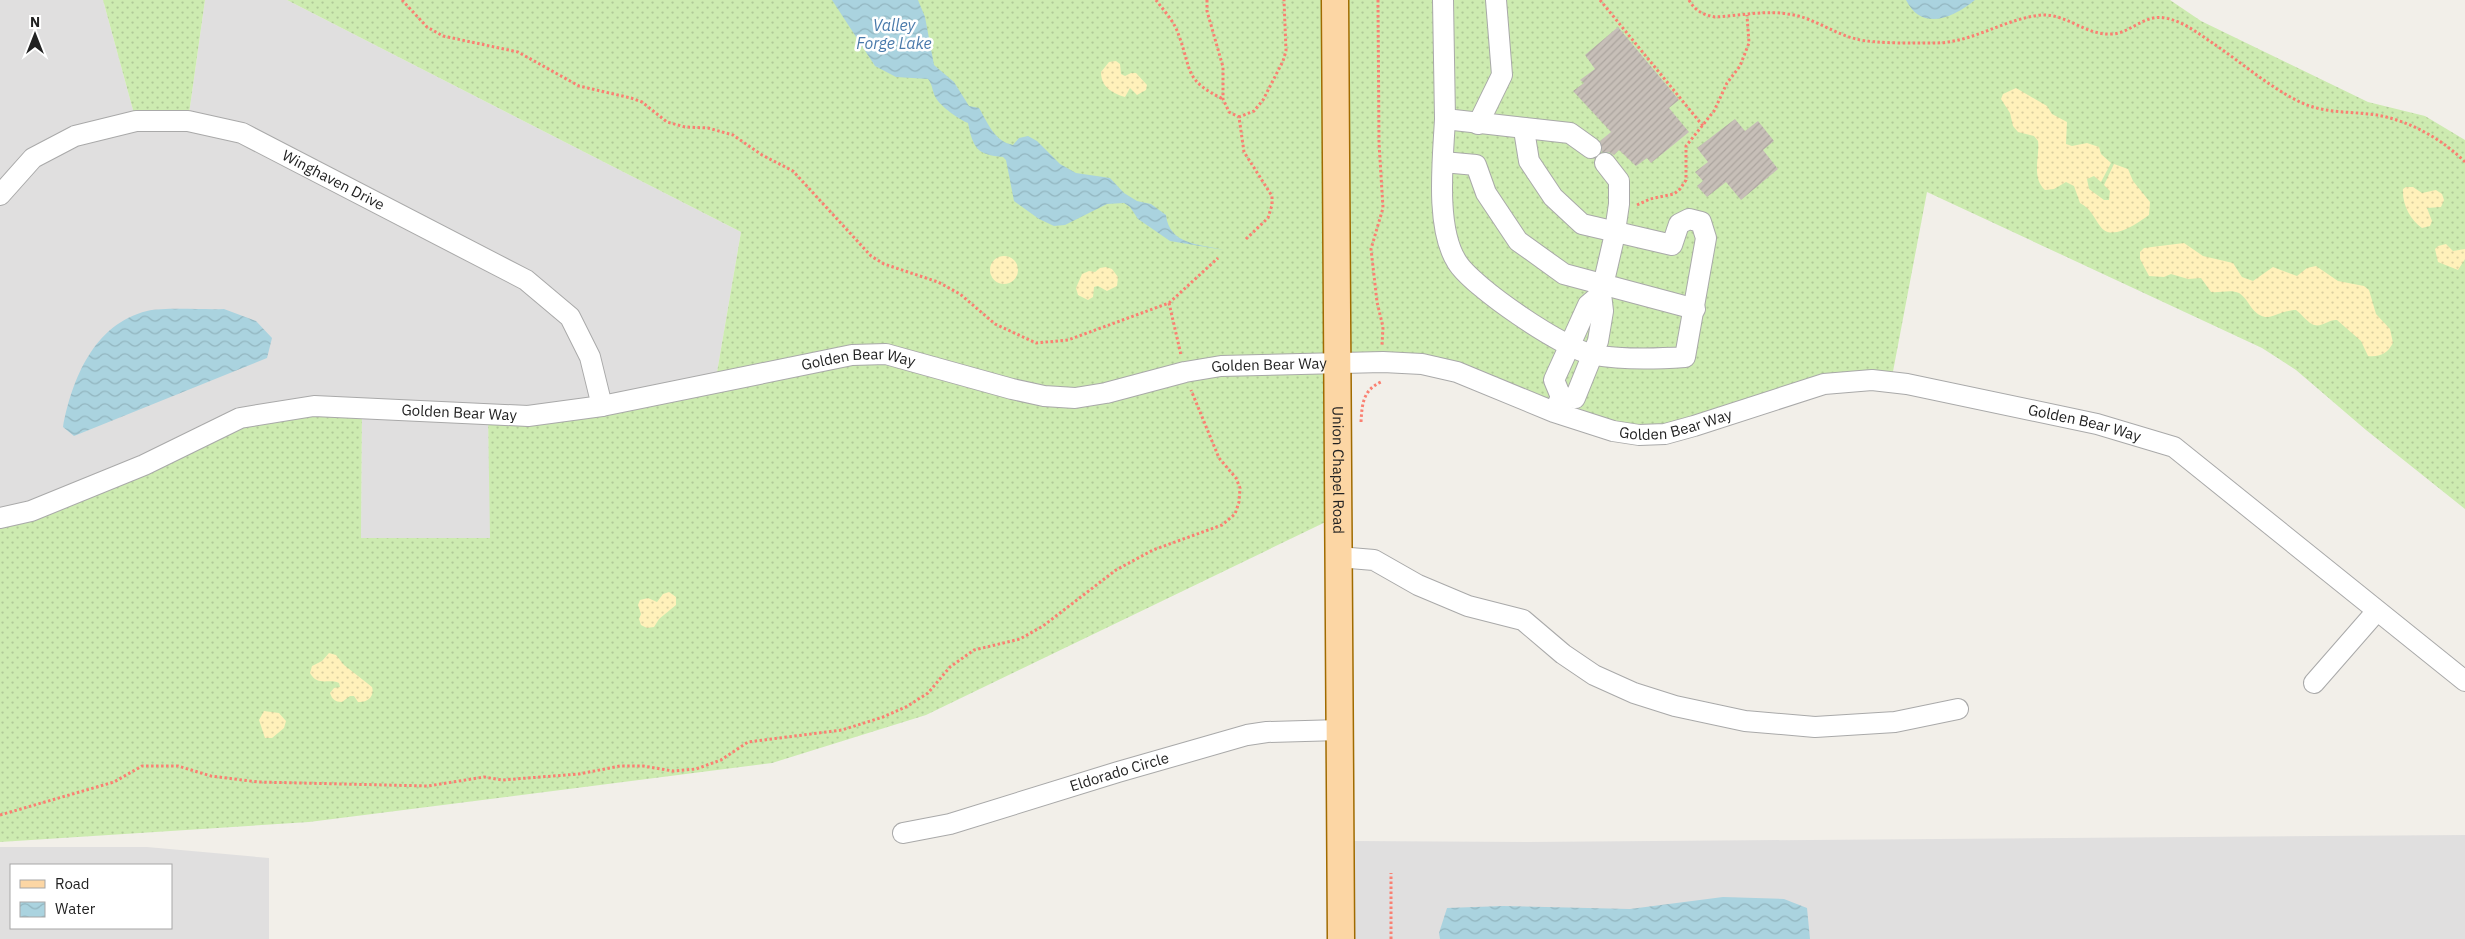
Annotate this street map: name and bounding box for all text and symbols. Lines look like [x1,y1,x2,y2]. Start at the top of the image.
north arrow [10,10,60,60]
text: N [30,13,40,31]
water label: Valley Forge Lake [856,15,932,53]
street label: Winghaven Drive [279,146,388,214]
street label: Golden Bear Way [799,344,918,374]
street label: Golden Bear Way [1210,353,1328,376]
street label: Golden Bear Way [401,400,518,425]
street label: Golden Bear Way [2026,400,2144,446]
street label: Golden Bear Way [1618,404,1735,444]
street label: Union Chapel Road [1329,406,1348,534]
street label: Eldorado Circle [1067,748,1171,795]
legend [10,864,172,929]
text: Road [55,874,90,893]
text: Water [55,899,96,918]

